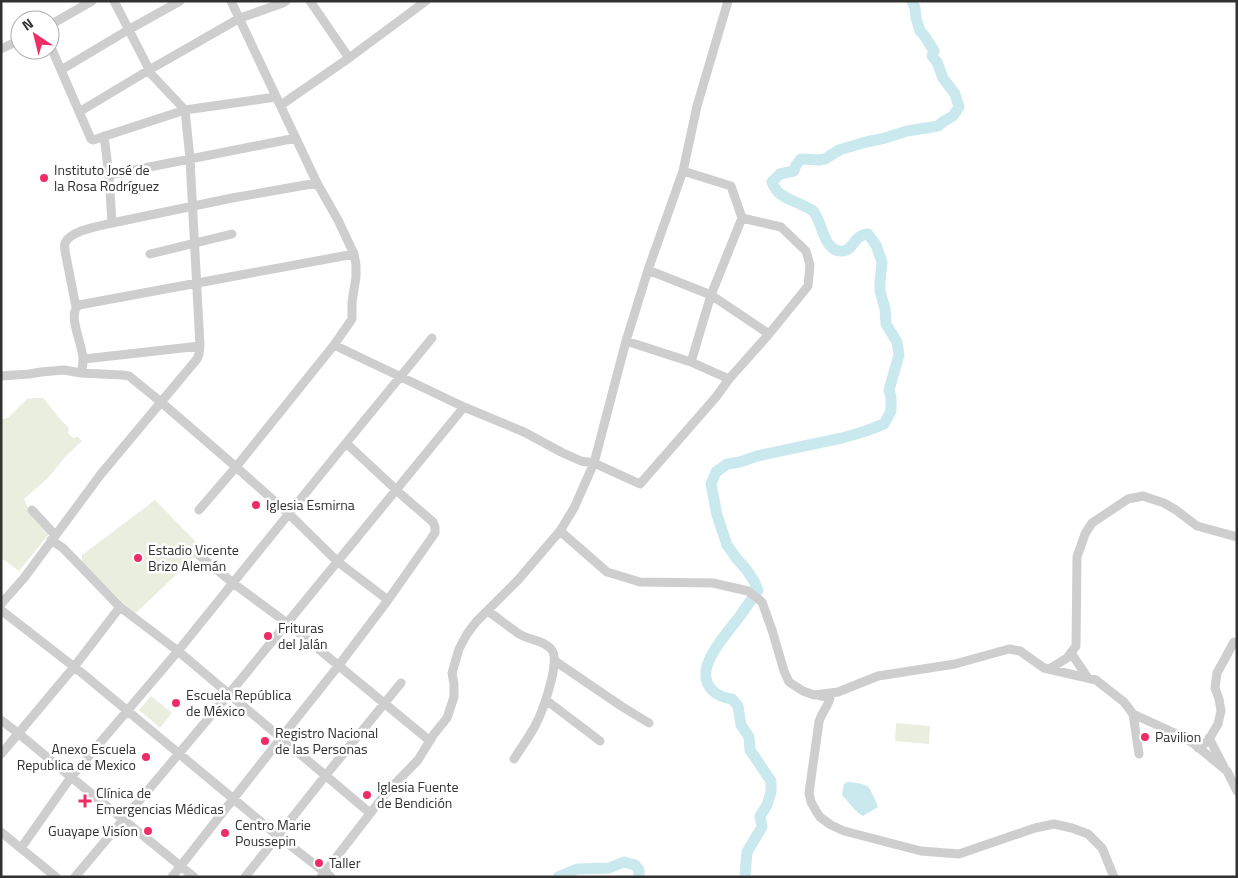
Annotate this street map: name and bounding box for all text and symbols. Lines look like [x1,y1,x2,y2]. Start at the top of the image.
north arrow [10,10,60,60]
text: N [17,13,37,35]
place label: Instituto José de la Rosa Rodríguez [54,159,159,196]
marker: Instituto José de la Rosa Rodríguez [38,172,50,184]
place label: Iglesia Esmirna [266,494,355,515]
marker: Iglesia Esmirna [250,499,262,511]
place label: Estadio Vicente Brizo Alemán [148,539,239,576]
marker: Estadio Vicente Brizo Alemán [132,552,144,564]
place label: Frituras del Jalán [278,617,328,654]
marker: Frituras del Jalán [262,630,274,642]
place label: Escuela República de México [186,684,291,721]
marker: Escuela República de México [170,697,182,709]
place label: Registro Nacional de las Personas [275,722,378,759]
place label: Pavilion [1155,726,1201,747]
marker: Pavilion [1139,731,1151,743]
marker: Registro Nacional de las Personas [259,735,271,747]
place label: Anexo Escuela Republica de Mexico [17,738,136,775]
marker: Anexo Escuela Republica de Mexico [140,751,152,763]
place label: Iglesia Fuente de Bendición [377,776,459,813]
place label: Clínica de Emergencias Médicas [96,782,224,819]
marker: Iglesia Fuente de Bendición [361,789,373,801]
marker: Clínica de Emergencias Médicas [78,794,92,808]
place label: Centro Marie Poussepin [235,814,311,851]
place label: Guayape Visíon [48,820,138,841]
marker: Guayape Visíon [142,825,154,837]
marker: Centro Marie Poussepin [219,827,231,839]
place label: Taller [329,852,361,873]
marker: Taller [313,857,325,869]

